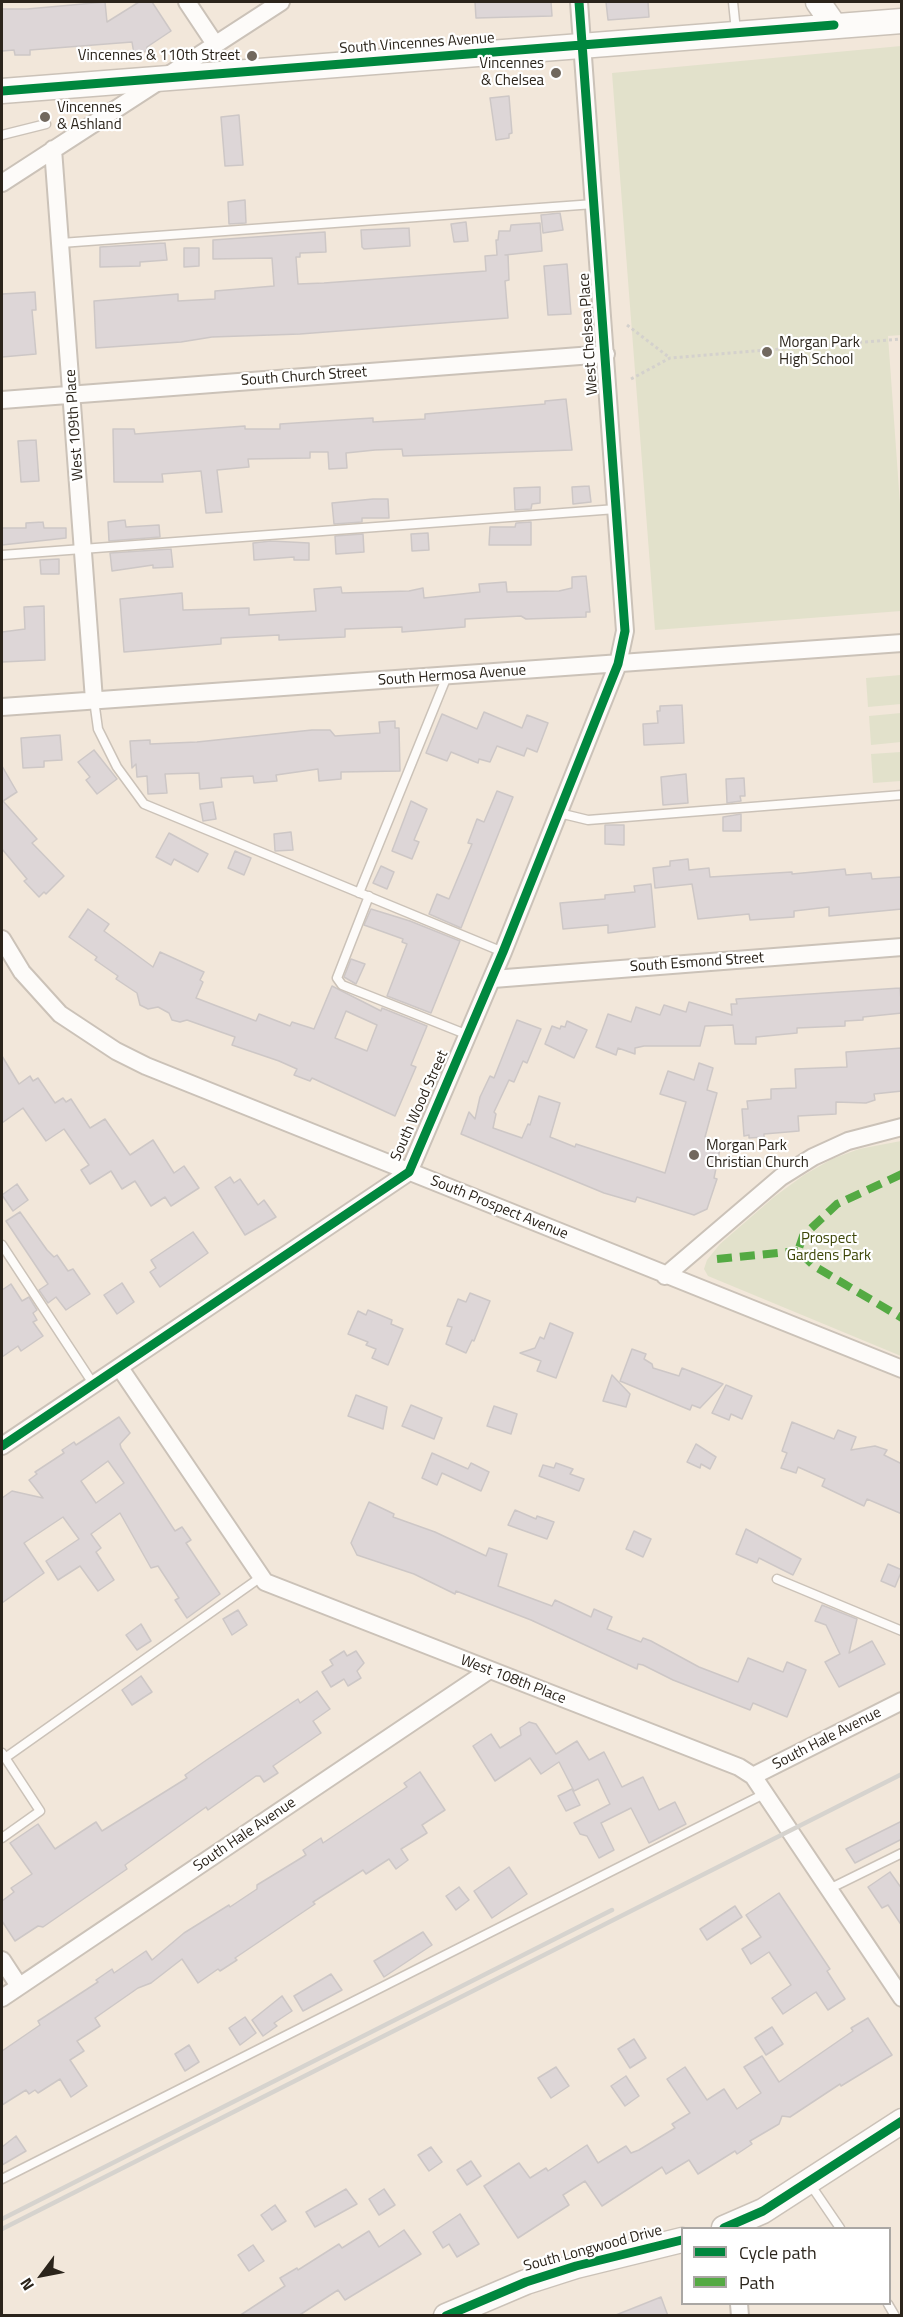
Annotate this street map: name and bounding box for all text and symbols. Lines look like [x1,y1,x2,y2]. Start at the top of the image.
street label: South Vincennes Avenue [339,30,495,58]
place label: Vincennes & 110th Street [78,47,240,65]
marker: Vincennes & 110th Street [245,49,259,63]
place label: Vincennes & Chelsea [479,55,544,90]
marker: Vincennes & Chelsea [549,66,563,80]
place label: Vincennes & Ashland [57,99,122,134]
marker: Vincennes & Ashland [38,110,52,124]
street label: West Chelsea Place [576,272,602,396]
place label: Morgan Park High School [779,334,860,369]
marker: Morgan Park High School [760,345,774,359]
street label: South Church Street [240,364,368,390]
street label: West 109th Place [62,369,88,481]
street label: South Hermosa Avenue [377,662,527,690]
street label: South Esmond Street [629,949,765,977]
street label: South Wood Street [388,1048,452,1164]
place label: Morgan Park Christian Church [706,1137,809,1172]
marker: Morgan Park Christian Church [687,1148,701,1162]
street label: South Prospect Avenue [427,1172,571,1244]
park label: Prospect Gardens Park [787,1230,871,1265]
street label: West 108th Place [458,1652,568,1708]
street label: South Hale Avenue [770,1704,884,1774]
street label: South Hale Avenue [190,1794,300,1876]
street label: South Longwood Drive [522,2222,664,2276]
legend [681,2227,891,2305]
text: Cycle path [739,2239,817,2266]
north arrow [12,2245,72,2305]
text: Path [739,2269,775,2296]
text: N [14,2273,40,2296]

